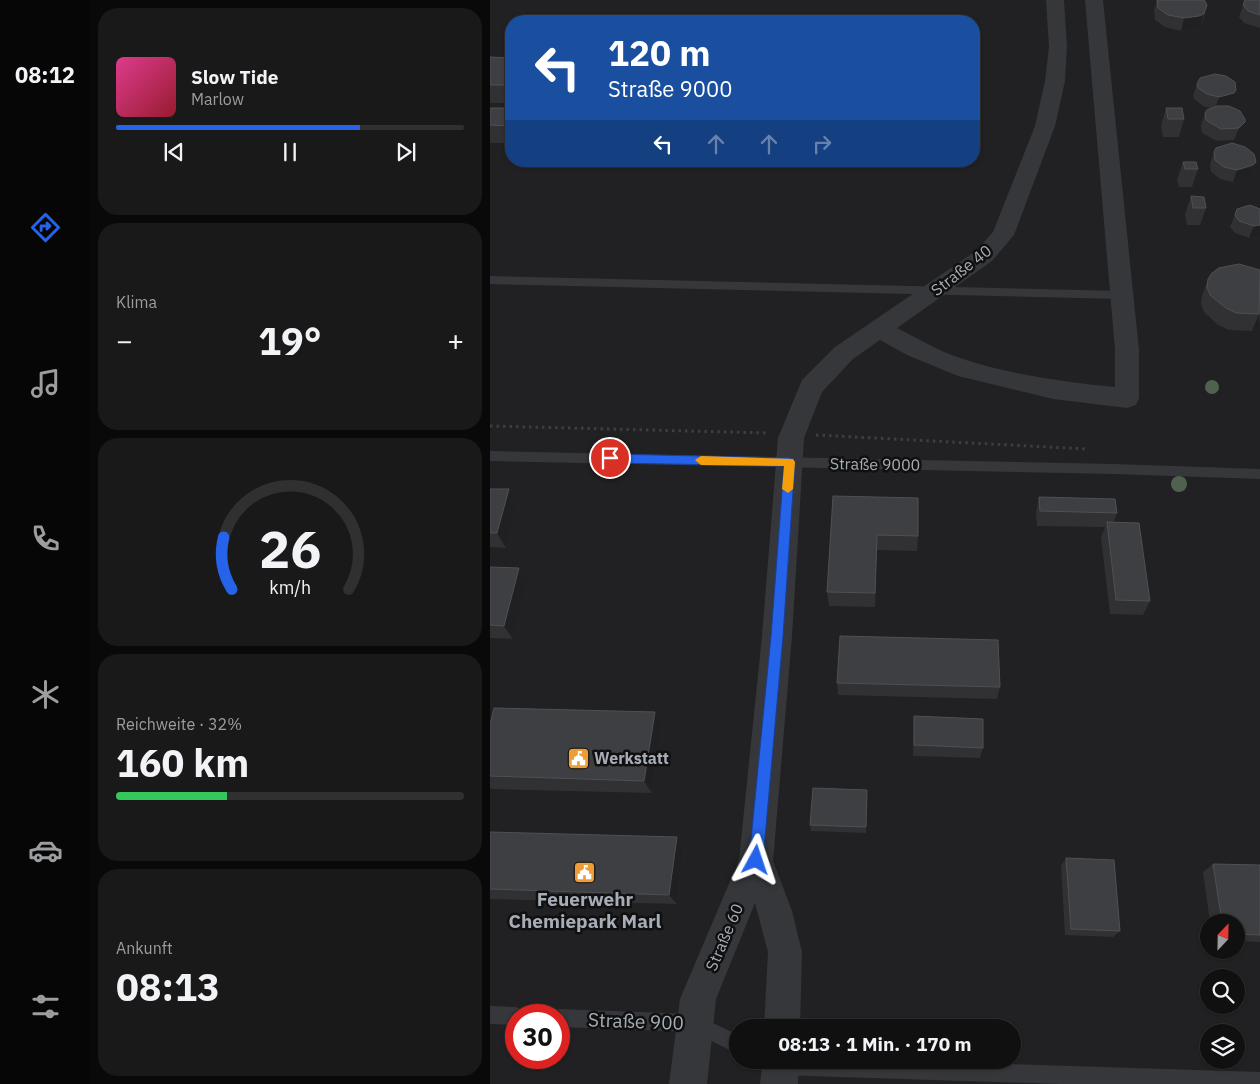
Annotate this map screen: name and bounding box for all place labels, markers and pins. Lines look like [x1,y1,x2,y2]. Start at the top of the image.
pin [589,437,631,479]
public building icon: Werkstatt [566,746,590,770]
place label: Werkstatt [594,748,669,768]
public building icon: Feuerwehr Chemiepark Marl [573,861,597,885]
place label: Feuerwehr Chemiepark Marl [509,887,662,933]

